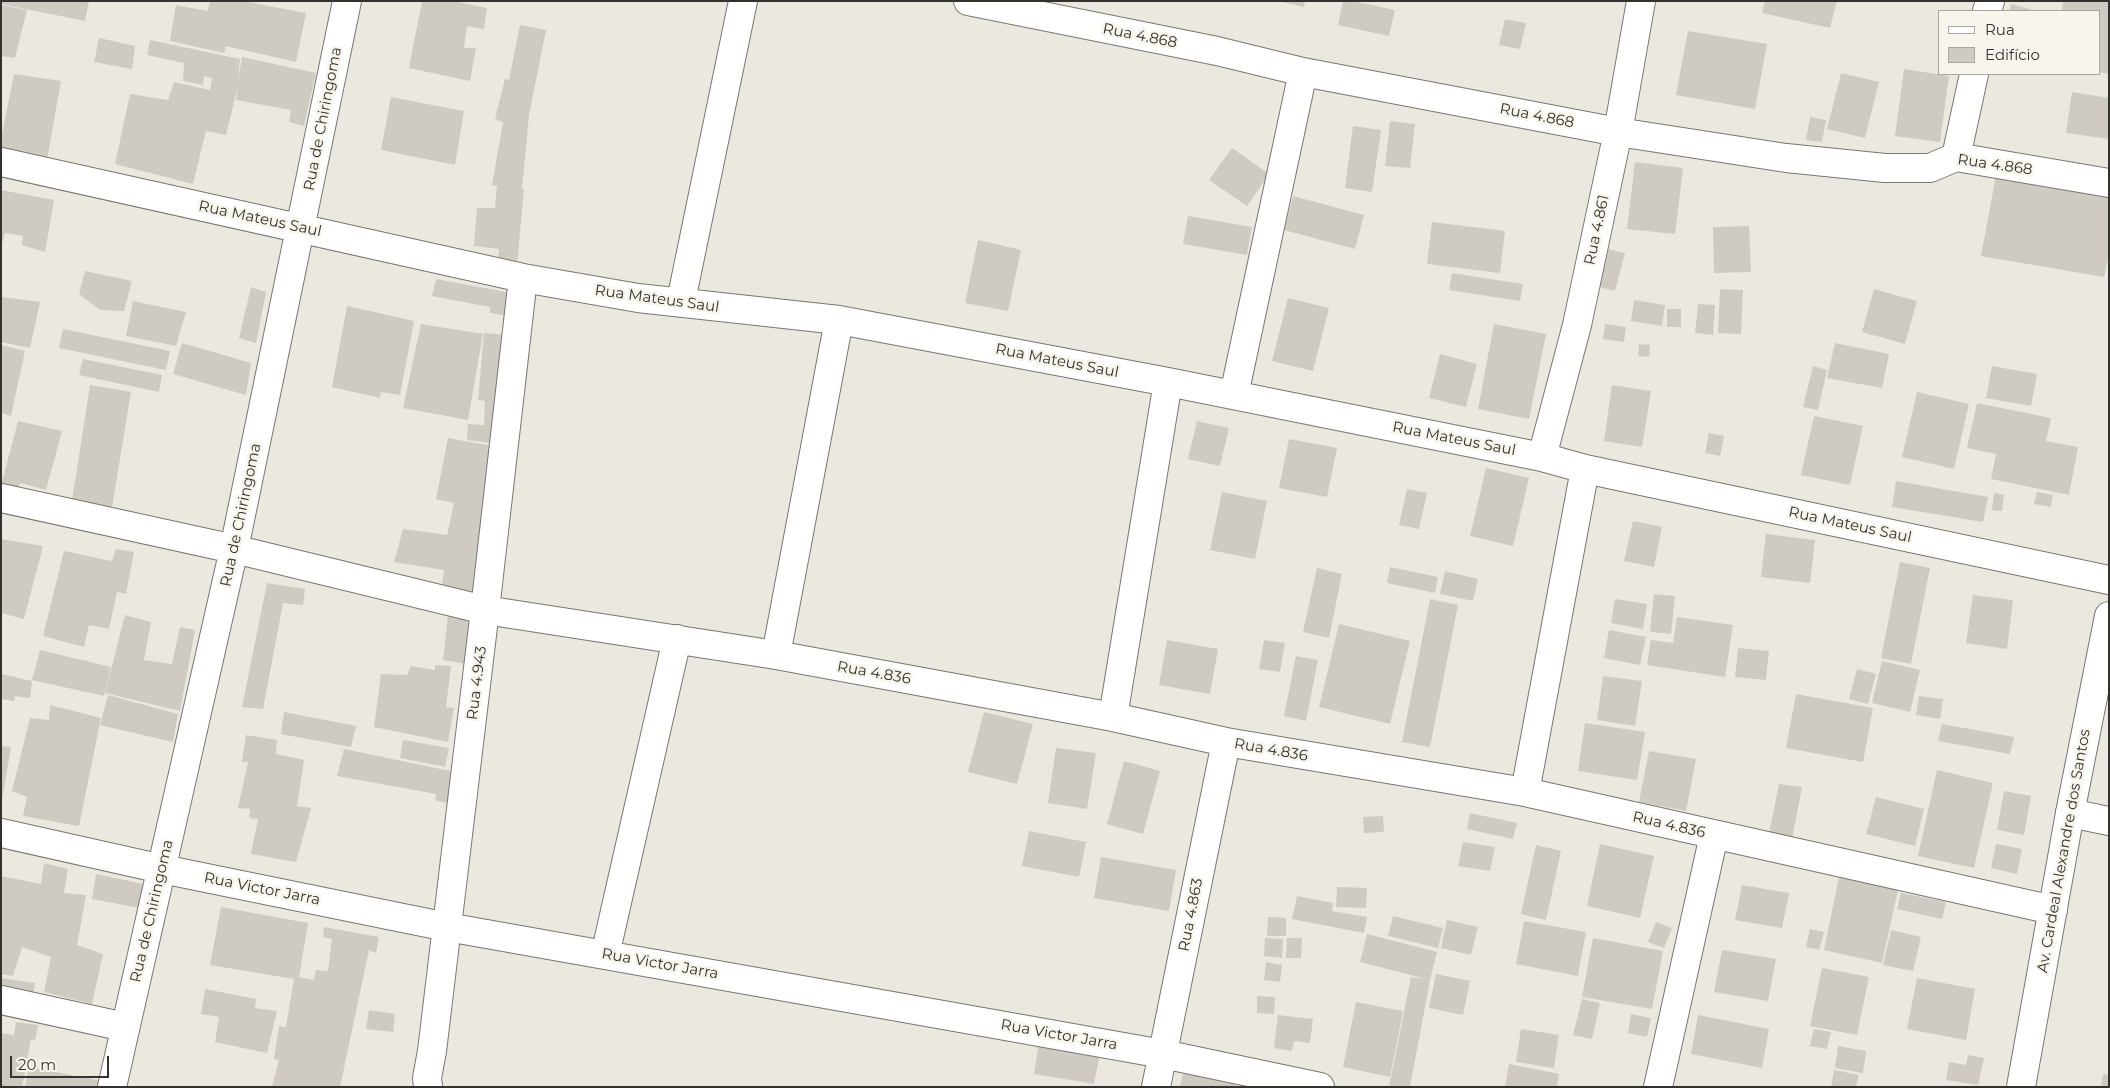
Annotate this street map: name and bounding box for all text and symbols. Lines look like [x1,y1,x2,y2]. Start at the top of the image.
legend [1938,10,2100,75]
street label: Rua 4.868 [1101,20,1179,52]
text: Rua [1985,20,2015,39]
text: Edifício [1985,45,2040,64]
street label: Rua de Chiringoma [300,46,346,192]
street label: Rua 4.868 [1498,100,1576,132]
street label: Rua 4.868 [1956,151,2034,179]
street label: Rua 4.861 [1581,193,1613,267]
street label: Rua Mateus Saul [197,197,323,241]
street label: Rua Mateus Saul [594,281,720,317]
street label: Rua Mateus Saul [994,340,1120,382]
street label: Rua Mateus Saul [1391,418,1517,460]
street label: Rua de Chiringoma [217,442,265,588]
street label: Rua Mateus Saul [1787,503,1913,547]
street label: Rua 4.943 [464,645,490,721]
street label: Rua 4.836 [836,658,912,688]
street label: Av. Cardeal Alexandre dos Santos [2034,728,2094,974]
street label: Rua 4.836 [1233,735,1309,765]
street label: Rua 4.836 [1631,808,1707,842]
street label: Rua de Chiringoma [127,838,177,984]
street label: Rua Victor Jarra [202,869,322,909]
street label: Rua 4.863 [1175,877,1207,953]
street label: Rua Victor Jarra [600,945,720,983]
street label: Rua Victor Jarra [999,1016,1119,1054]
scale bar [12,1046,111,1078]
text: 20 m [18,1055,56,1074]

